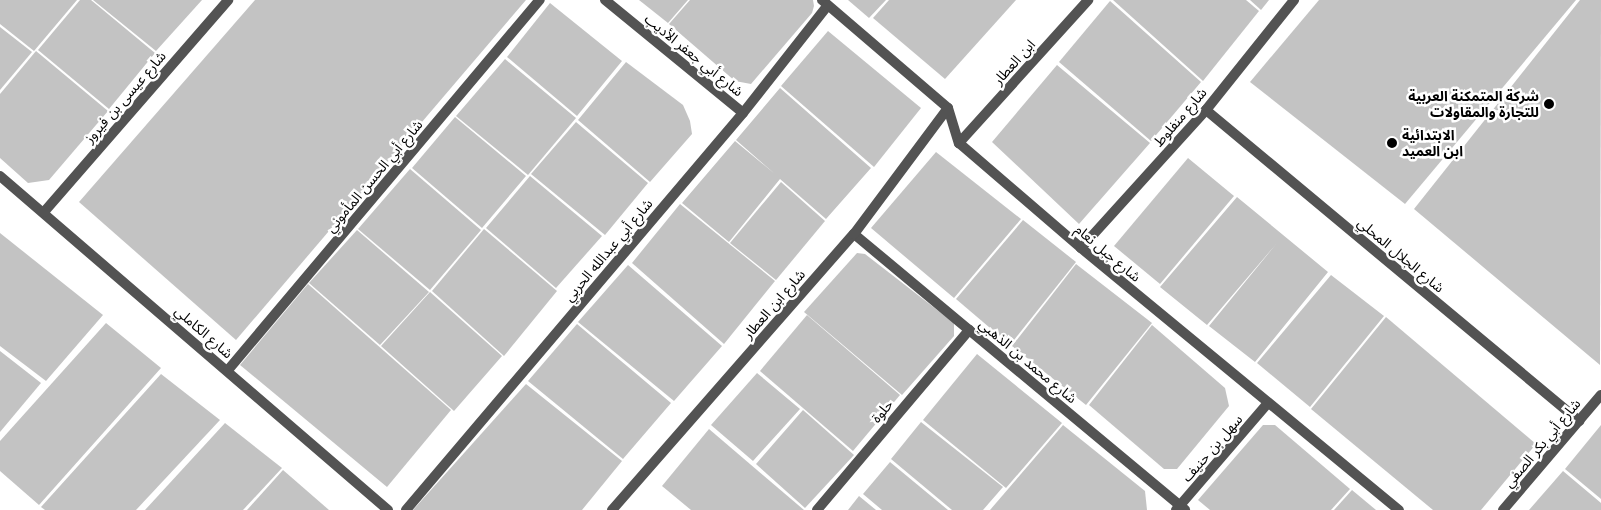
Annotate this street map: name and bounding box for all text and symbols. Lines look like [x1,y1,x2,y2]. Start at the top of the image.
street label: شارع أبي جعفر الأديب [641,10,747,100]
street label: ابن العطار [989,36,1039,88]
street label: شارع عيسى بن فيروز [81,48,169,146]
street label: شارع منفلوط [1150,84,1210,150]
place label: شركة المتمكنة العربية للتجارة والمقاولات [1408,88,1539,120]
marker: شركة المتمكنة العربية للتجارة والمقاولات [1543,98,1555,110]
street label: شارع أبي الحسن المأموني [322,116,426,236]
place label: الابتدائية ابن العميد [1402,127,1463,160]
marker: الابتدائية ابن العميد [1386,137,1398,149]
street label: شارع أبي عبدالله الحربي [560,195,656,305]
street label: شارع الجلال المحلي [1354,214,1448,296]
street label: شارع جبل نعام [1072,221,1144,285]
street label: شارع ابن العطار [739,266,809,342]
street label: شارع الكاملي [172,302,236,362]
street label: شارع محمد بن الذهبي [976,315,1080,407]
street label: شارع أبي بكر الصفي [1500,395,1584,491]
street label: حلوة [868,396,896,426]
street label: سهل بن حنيف [1178,411,1246,485]

